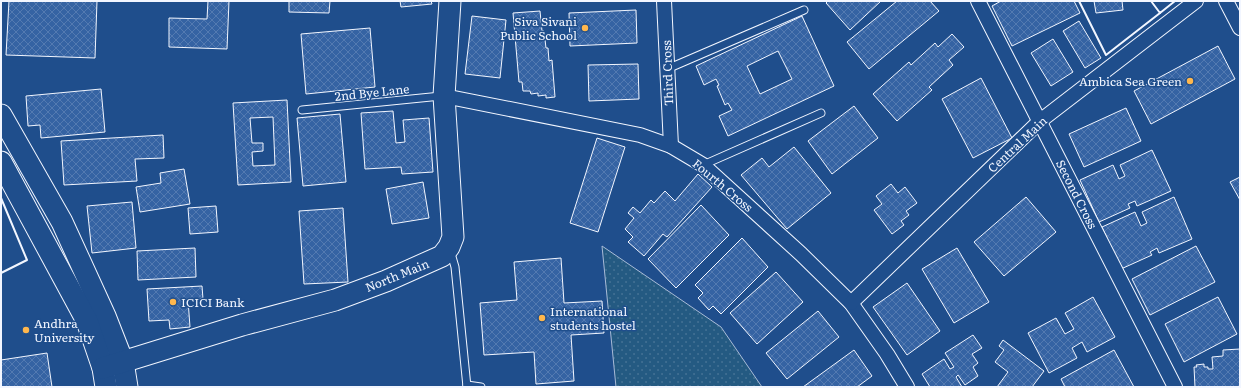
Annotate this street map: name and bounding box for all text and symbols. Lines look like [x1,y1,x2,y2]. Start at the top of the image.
place label: Siva Sivani Public School [500,12,577,44]
marker: Siva Sivani Public School [580,23,590,33]
street label: Third Cross [657,39,677,106]
place label: Ambica Sea Green [1079,72,1182,90]
marker: Ambica Sea Green [1185,76,1195,86]
street label: 2nd Bye Lane [334,79,410,105]
street label: Central Main [983,112,1051,176]
street label: Fourth Cross [689,154,758,216]
street label: Second Cross [1052,156,1102,232]
street label: North Main [362,254,432,296]
place label: ICICI Bank [181,293,245,311]
marker: ICICI Bank [168,297,178,307]
place label: International students hostel [550,302,636,334]
marker: International students hostel [537,313,547,323]
place label: Andhra University [34,314,95,346]
marker: Andhra University [21,325,31,335]

